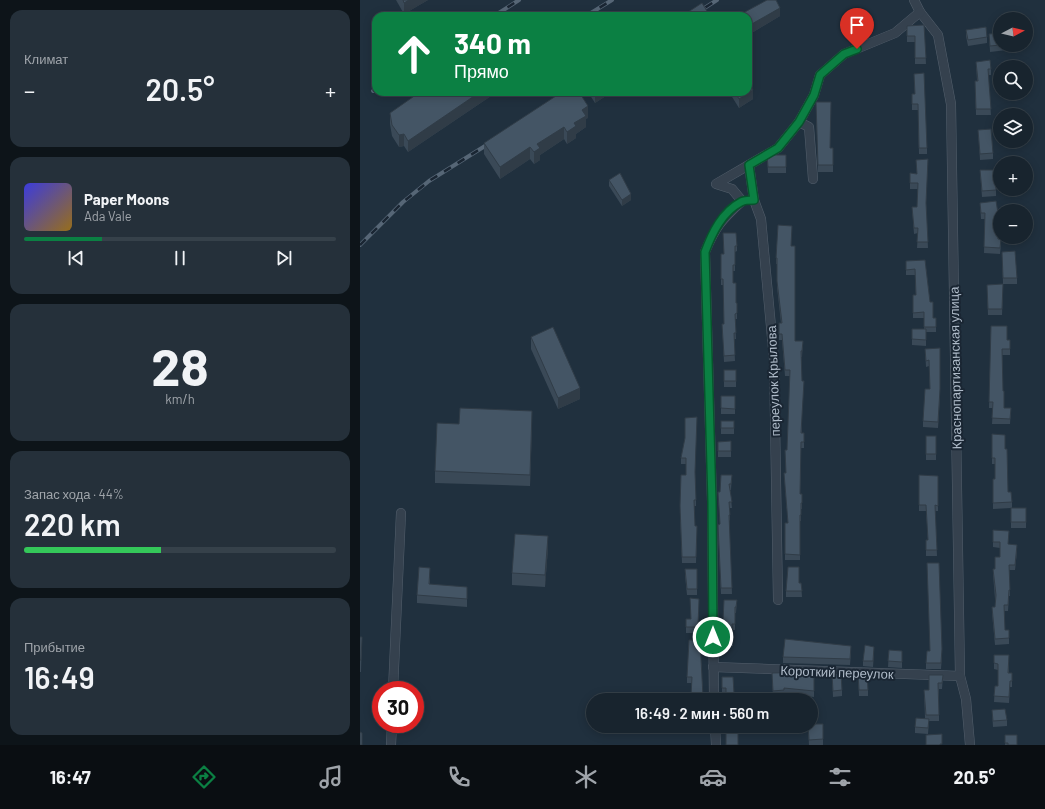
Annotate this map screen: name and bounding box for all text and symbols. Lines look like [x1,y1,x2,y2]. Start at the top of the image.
pin [840,8,874,49]
north arrow [993,12,1033,52]
map controls [993,12,1033,244]
icon: arrive [846,14,868,36]
text: 340 m [454,26,531,60]
icon: ahead [388,28,440,80]
text: Климат [24,51,68,67]
text: Прямо [454,60,509,82]
button: search [993,60,1033,100]
text: 20.5° [146,71,215,107]
text: − [24,77,35,103]
text: + [325,77,336,103]
button: layers [993,108,1033,148]
button: + [993,156,1033,196]
text: Paper Moons [84,190,169,208]
button: − [993,204,1033,244]
text: Ada Vale [84,208,132,224]
icon: previous [65,247,87,269]
icon: pause [169,247,191,269]
icon: next [273,247,295,269]
street label: Краснопартизанская улица [946,286,964,450]
street label: переулок Крылова [763,324,783,437]
text: 28 [151,334,209,396]
text: km/h [165,391,195,407]
text: Запас хода · 44% [24,486,124,502]
text: 220 km [24,506,121,542]
position arrow [692,616,734,658]
text: Прибытие [24,639,85,655]
text: 16:49 [24,659,94,695]
street label: Короткий переулок [780,662,894,682]
speed limit sign: 30 [372,681,424,733]
text: 16:49 · 2 мин · 560 m [635,704,769,722]
icon: directions [190,763,218,791]
icon: music [317,763,345,791]
icon: phone [445,763,473,791]
icon: climate [572,763,600,791]
icon: car [699,763,727,791]
icon: filters [826,763,854,791]
text: 16:47 [50,766,91,788]
text: 20.5° [954,766,995,788]

